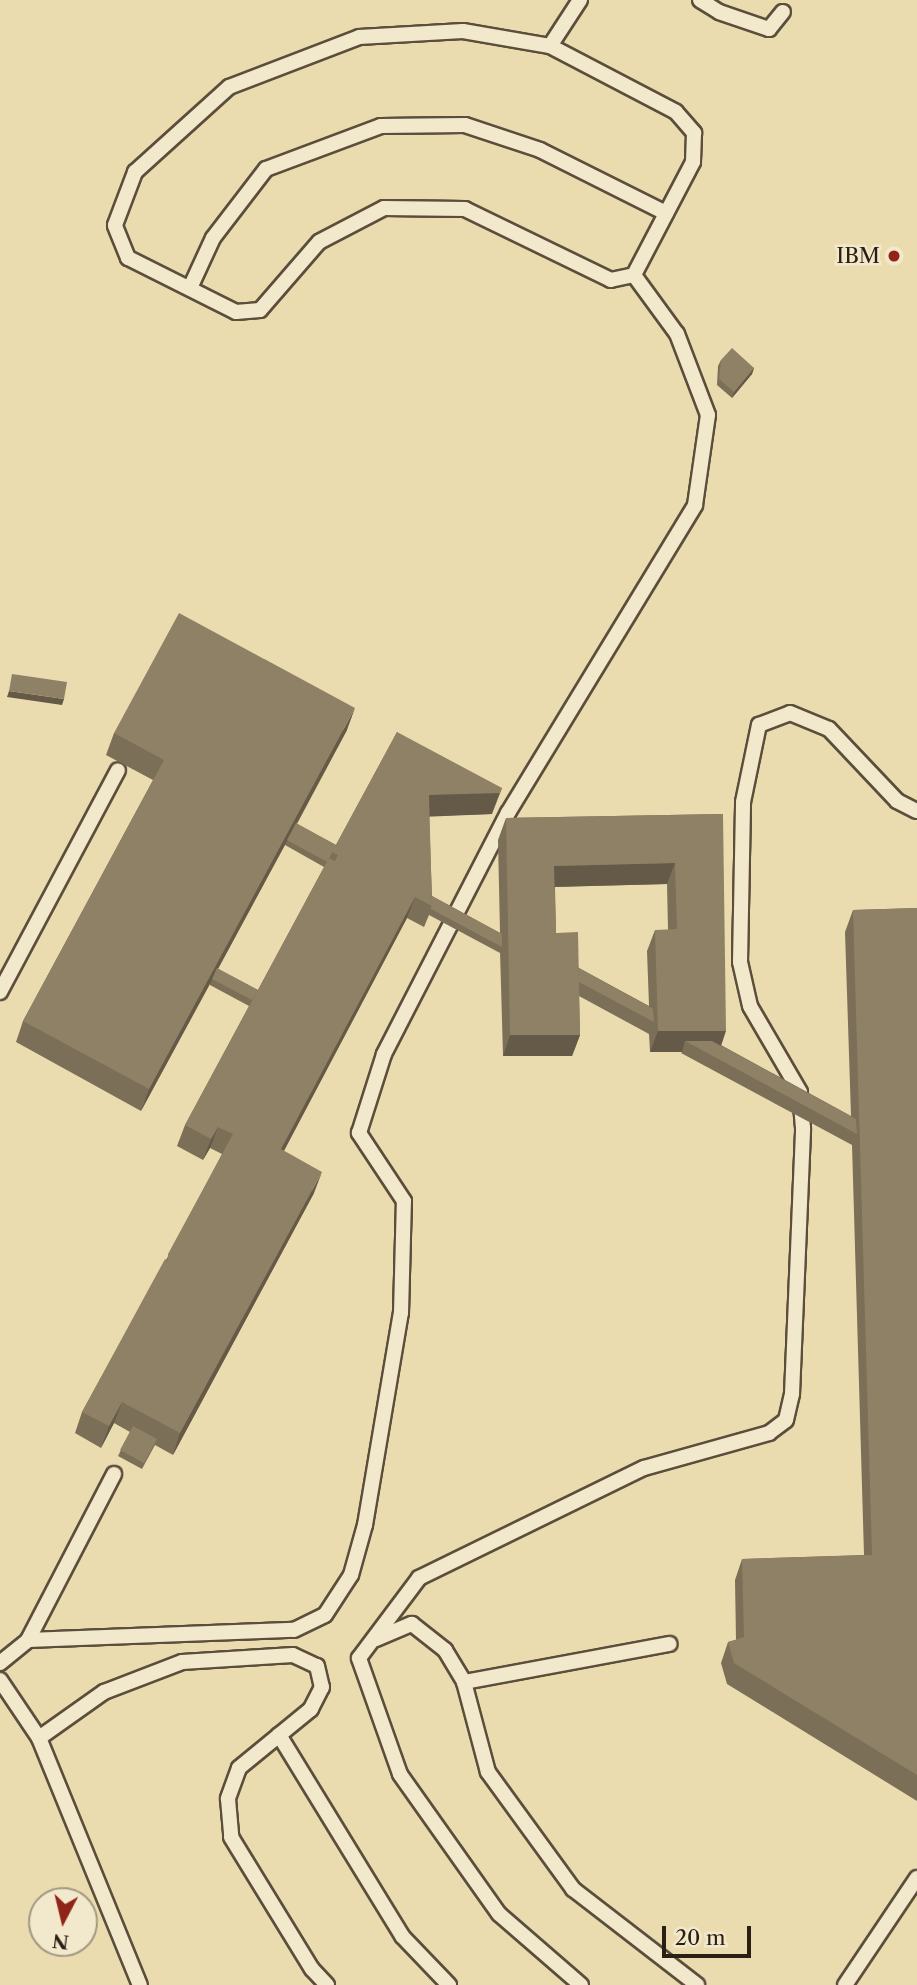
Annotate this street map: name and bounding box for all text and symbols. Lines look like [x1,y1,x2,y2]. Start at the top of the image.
place label: IBM [836,243,880,269]
marker: IBM [886,248,902,264]
north arrow [28,1887,98,1957]
scale bar [665,1912,754,1956]
text: 20 m [675,1925,726,1950]
text: N [51,1929,70,1954]

